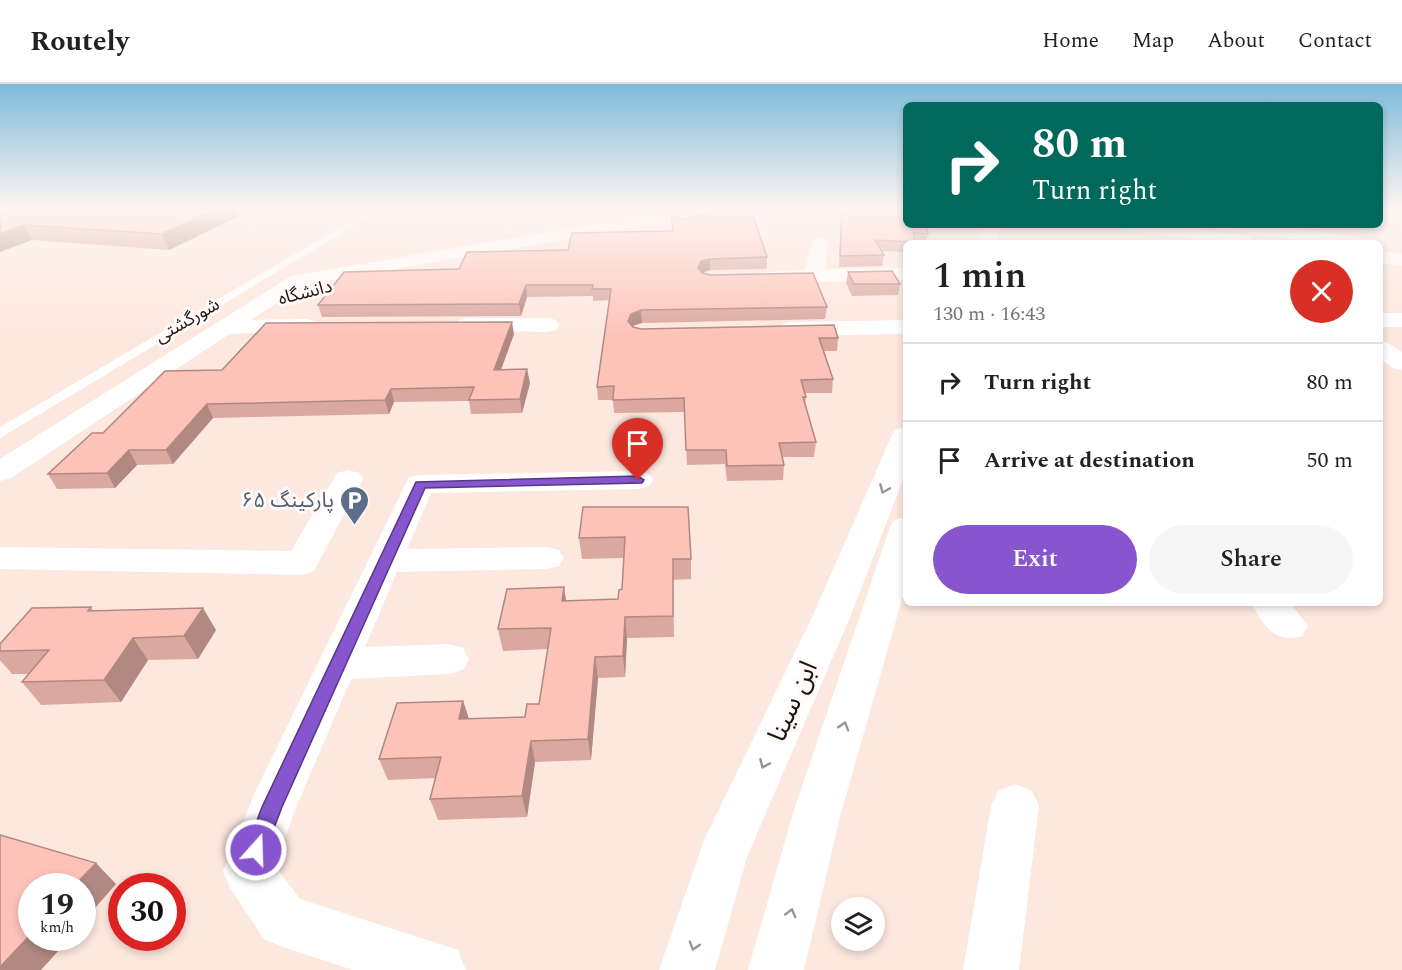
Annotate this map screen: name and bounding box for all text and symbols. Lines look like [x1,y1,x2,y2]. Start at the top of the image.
text: Routely [30,20,129,63]
text: Home [1042,25,1099,57]
text: Map [1132,25,1174,57]
text: About [1207,25,1265,57]
text: Contact [1298,25,1372,57]
text: 80 m [1032,113,1127,176]
icon: right [933,126,1011,204]
text: Turn right [1032,170,1157,212]
text: 1 min [933,249,1026,304]
button: close [1290,260,1353,323]
street label: دانشگاه [275,273,335,312]
street label: شورگشتی [150,291,225,350]
text: 130 m · 16:43 [933,299,1045,329]
icon: right [933,366,966,399]
text: Turn right [984,366,1091,399]
text: 80 m [1307,366,1353,399]
pin [612,418,663,480]
icon: arrive [621,427,654,460]
icon: arrive [933,444,966,477]
text: Arrive at destination [984,444,1195,477]
text: 50 m [1307,444,1353,477]
one-way arrow [879,483,891,494]
parking icon: پارکینگ ۶۵ [339,484,371,526]
place label: پارکینگ ۶۵ [241,485,334,517]
button: Exit [933,525,1137,594]
button: Share [1149,525,1353,594]
street label: ابن سینا [757,654,829,748]
one-way arrow [837,721,849,732]
one-way arrow [759,758,771,769]
position arrow [224,818,288,882]
speed limit sign: 30 [108,873,186,951]
text: 19 [40,882,74,928]
map controls [831,897,885,951]
button: layers [831,897,885,951]
one-way arrow [784,909,797,919]
text: km/h [40,916,74,939]
one-way arrow [689,940,701,951]

